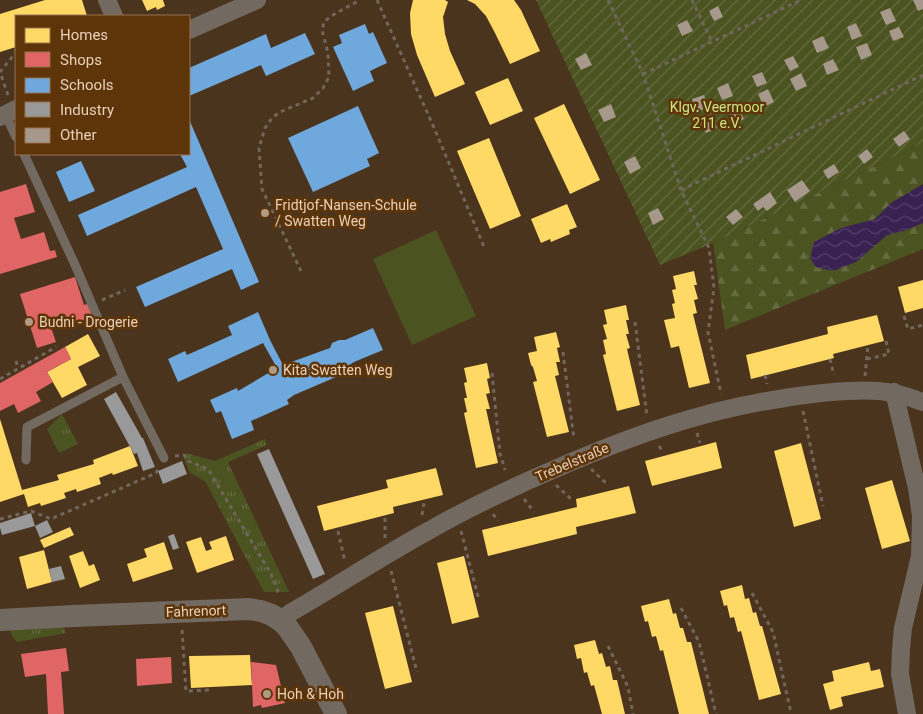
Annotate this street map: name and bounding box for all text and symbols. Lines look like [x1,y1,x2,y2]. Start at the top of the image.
legend [15,15,190,155]
text: Homes [60,26,108,44]
text: Shops [60,51,102,69]
text: Schools [60,76,114,94]
park label: Klgv. Veermoor 211 e.V. [670,99,764,131]
text: Industry [60,101,114,119]
text: Other [60,126,97,144]
place label: Fridtjof-Nansen-Schule / Swatten Weg [275,197,417,229]
marker: Fridtjof-Nansen-Schule / Swatten Weg [259,207,271,219]
place label: Budni - Drogerie [39,314,138,330]
marker: Budni - Drogerie [23,316,35,328]
place label: Kita Swatten Weg [283,362,393,378]
marker: Kita Swatten Weg [267,364,279,376]
street label: Trebelstraße [533,439,611,485]
street label: Fahrenort [166,602,227,620]
place label: Hoh & Hoh [277,686,344,702]
marker: Hoh & Hoh [261,688,273,700]

